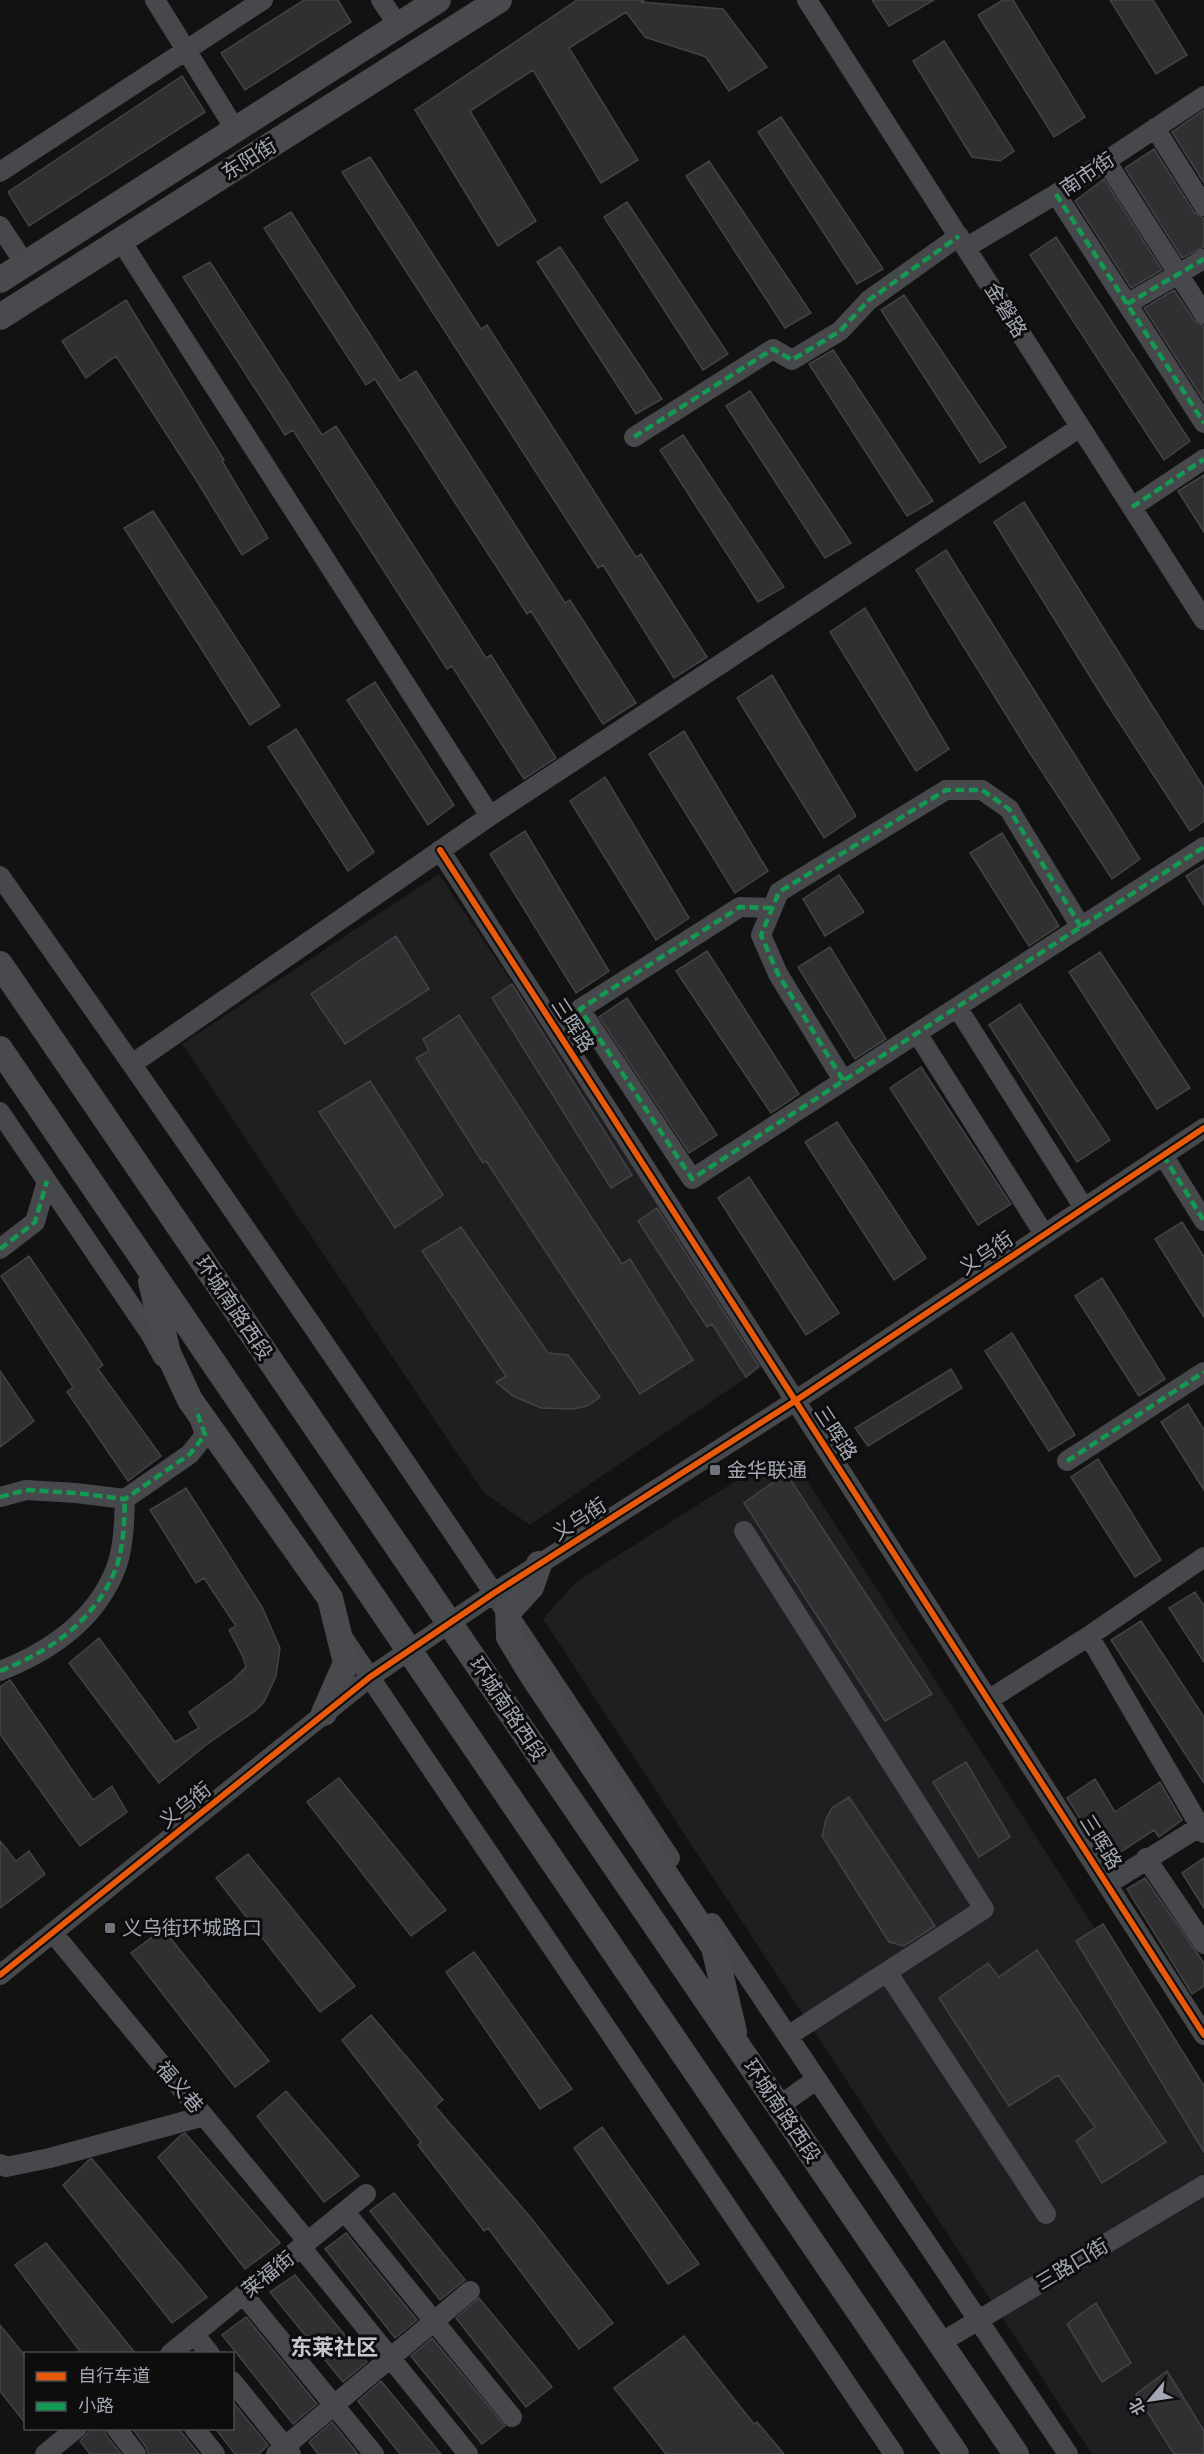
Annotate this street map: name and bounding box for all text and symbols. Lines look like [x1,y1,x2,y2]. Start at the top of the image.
street label: 东阳街 [217,132,281,185]
street label: 南市街 [1055,146,1119,201]
street label: 金磐路 [980,278,1033,342]
street label: 三晖路 [547,993,600,1057]
street label: 义乌街 [954,1225,1018,1280]
street label: 环城南路西段 [190,1251,278,1364]
street label: 三晖路 [810,1401,863,1465]
place label: 金华联通 [727,1457,807,1482]
marker: 金华联通 [708,1463,722,1477]
street label: 义乌街 [547,1492,611,1545]
street label: 环城南路西段 [464,1652,552,1765]
street label: 义乌街 [154,1776,216,1833]
street label: 三晖路 [1075,1810,1128,1874]
place label: 义乌街环城路口 [122,1915,262,1940]
marker: 义乌街环城路口 [103,1921,117,1935]
street label: 环城南路西段 [738,2054,826,2167]
street label: 福义巷 [152,2056,209,2118]
street label: 三路口街 [1031,2232,1112,2295]
street label: 莱福街 [237,2245,299,2302]
district label: 东莱社区 [290,2333,378,2361]
legend [24,2352,234,2430]
text: 自行车道 [78,2364,150,2387]
north arrow [1120,2370,1180,2430]
text: 小路 [78,2394,114,2417]
text: 北 [1124,2395,1150,2419]

